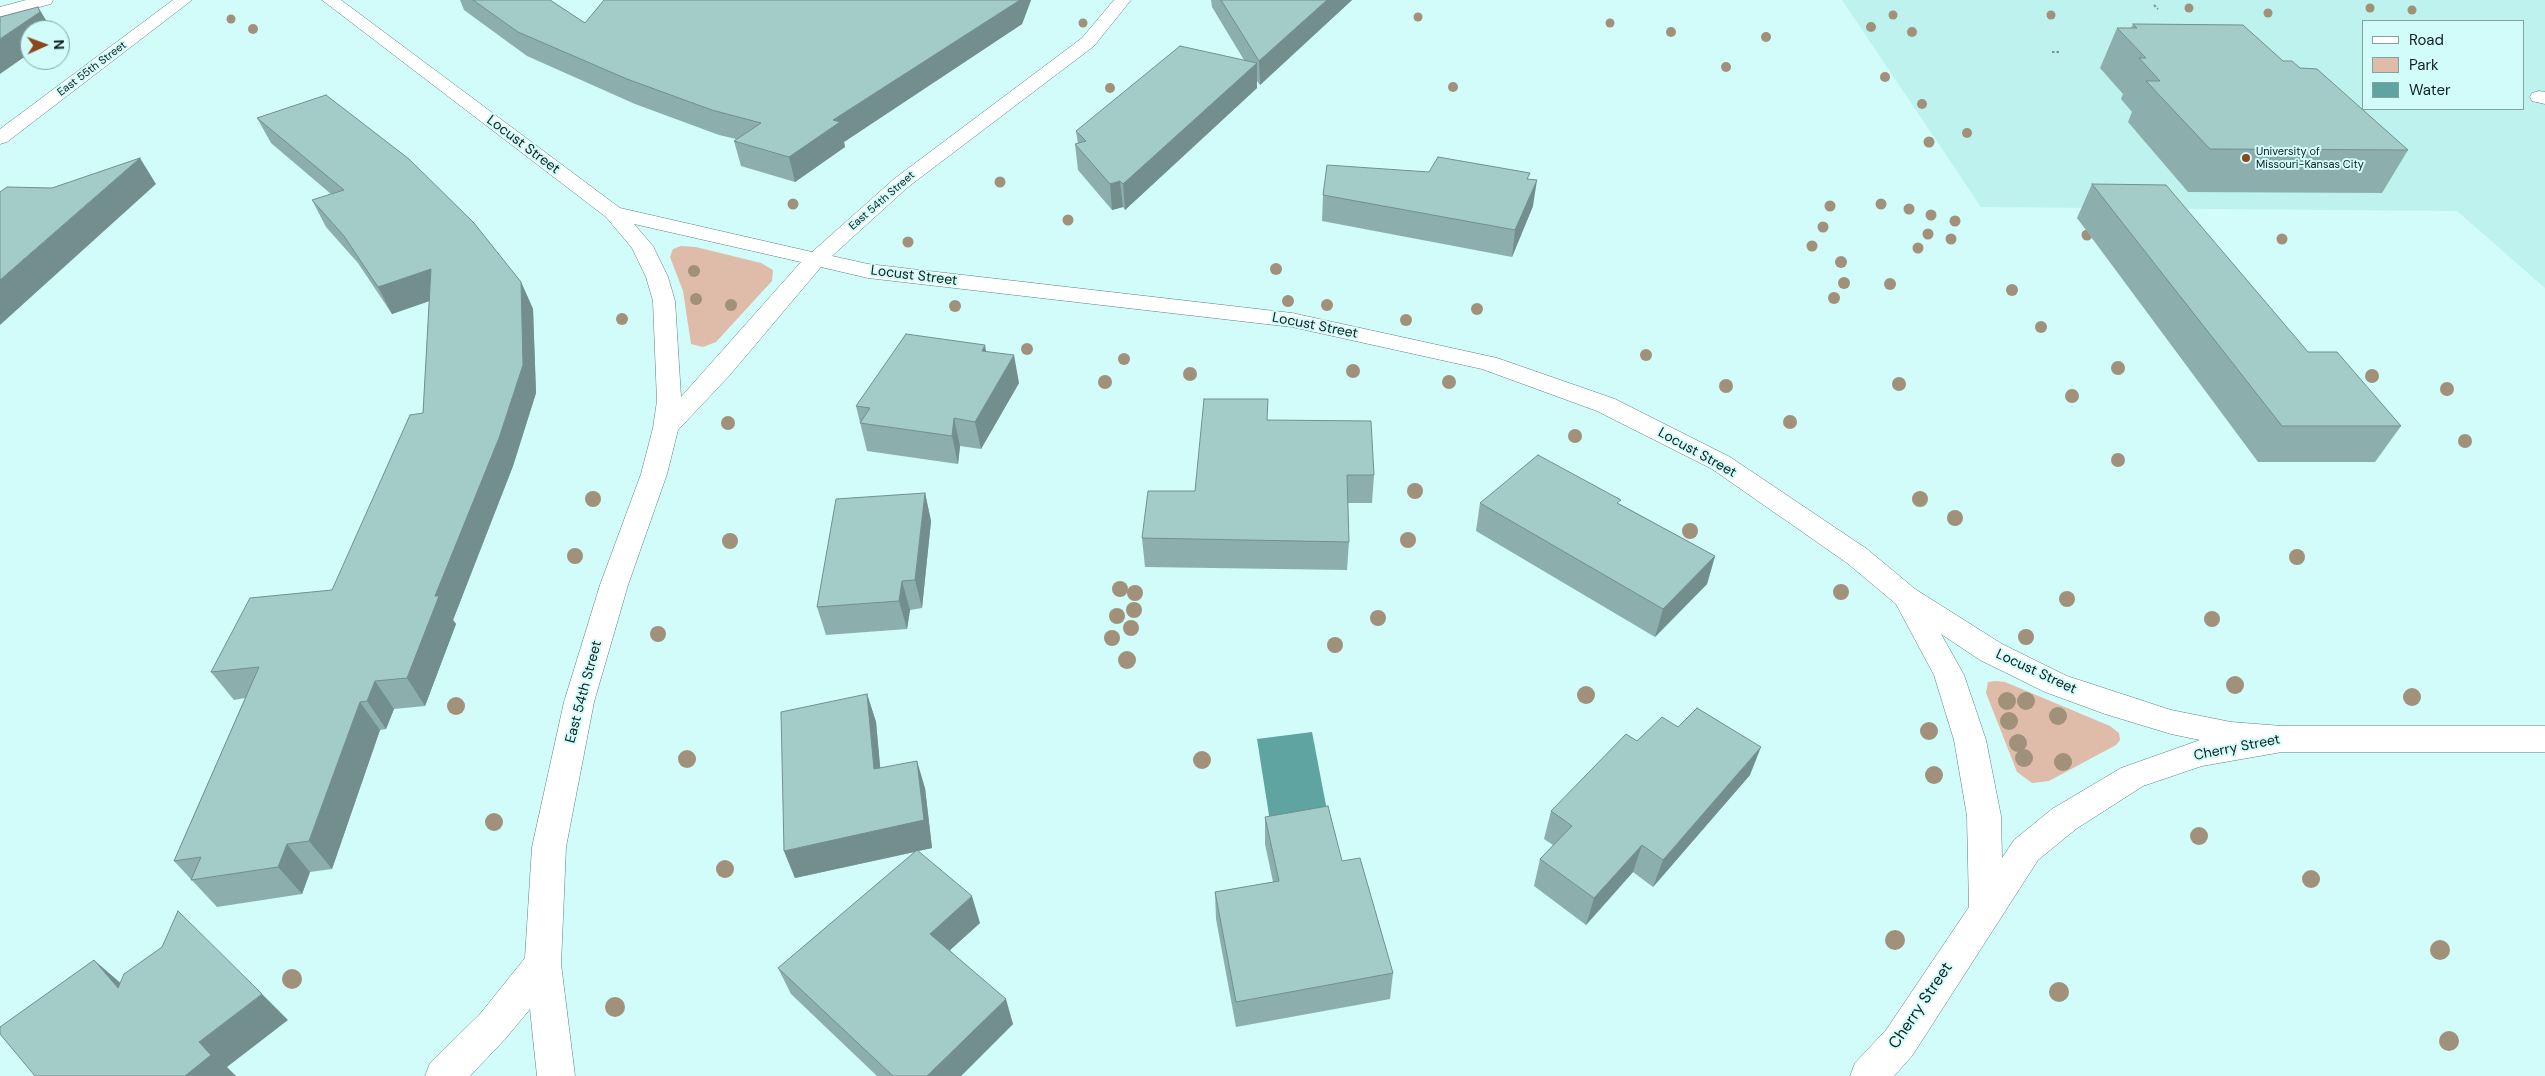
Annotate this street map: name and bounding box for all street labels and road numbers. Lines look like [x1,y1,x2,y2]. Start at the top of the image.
street label: East 55th Street [55,39,129,99]
street label: Locust Street [483,112,563,178]
street label: East 54th Street [846,169,918,233]
street label: Locust Street [870,262,958,290]
street label: Locust Street [1271,309,1359,343]
street label: Locust Street [1655,425,1739,481]
street label: East 54th Street [562,639,606,745]
street label: Locust Street [1993,646,2079,698]
street label: Cherry Street [2192,731,2282,765]
street label: Cherry Street [1885,959,1957,1053]

